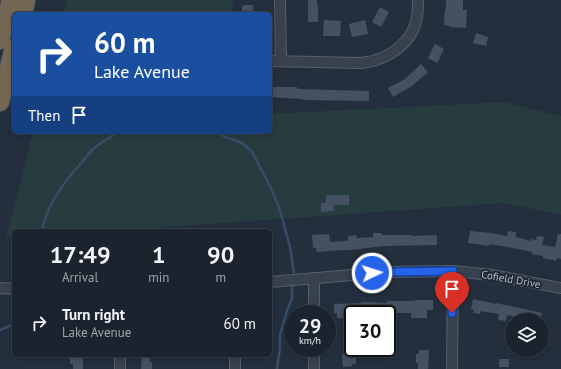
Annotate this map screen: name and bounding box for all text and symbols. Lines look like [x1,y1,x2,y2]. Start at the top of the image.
text: 60 m [94,24,155,61]
icon: right [28,28,80,80]
text: Lake Avenue [94,60,190,83]
icon: arrive [68,104,90,126]
text: Then [28,106,60,125]
text: 17:49 [50,239,111,270]
text: 1 [152,239,166,270]
text: 90 [207,239,234,270]
position arrow [351,252,393,294]
street label: Cofield Drive [480,267,542,291]
text: Arrival [62,269,98,286]
text: min [148,269,169,286]
text: m [215,269,226,286]
pin [435,272,469,313]
icon: arrive [441,278,463,300]
text: Turn right [62,305,125,324]
speed limit sign: 30 [344,305,396,357]
icon: right [28,312,50,334]
text: 29 [299,313,321,339]
map controls [505,313,549,357]
button: layers [505,313,549,357]
text: 60 m [223,314,256,333]
text: Lake Avenue [62,324,131,341]
text: km/h [299,334,321,347]

